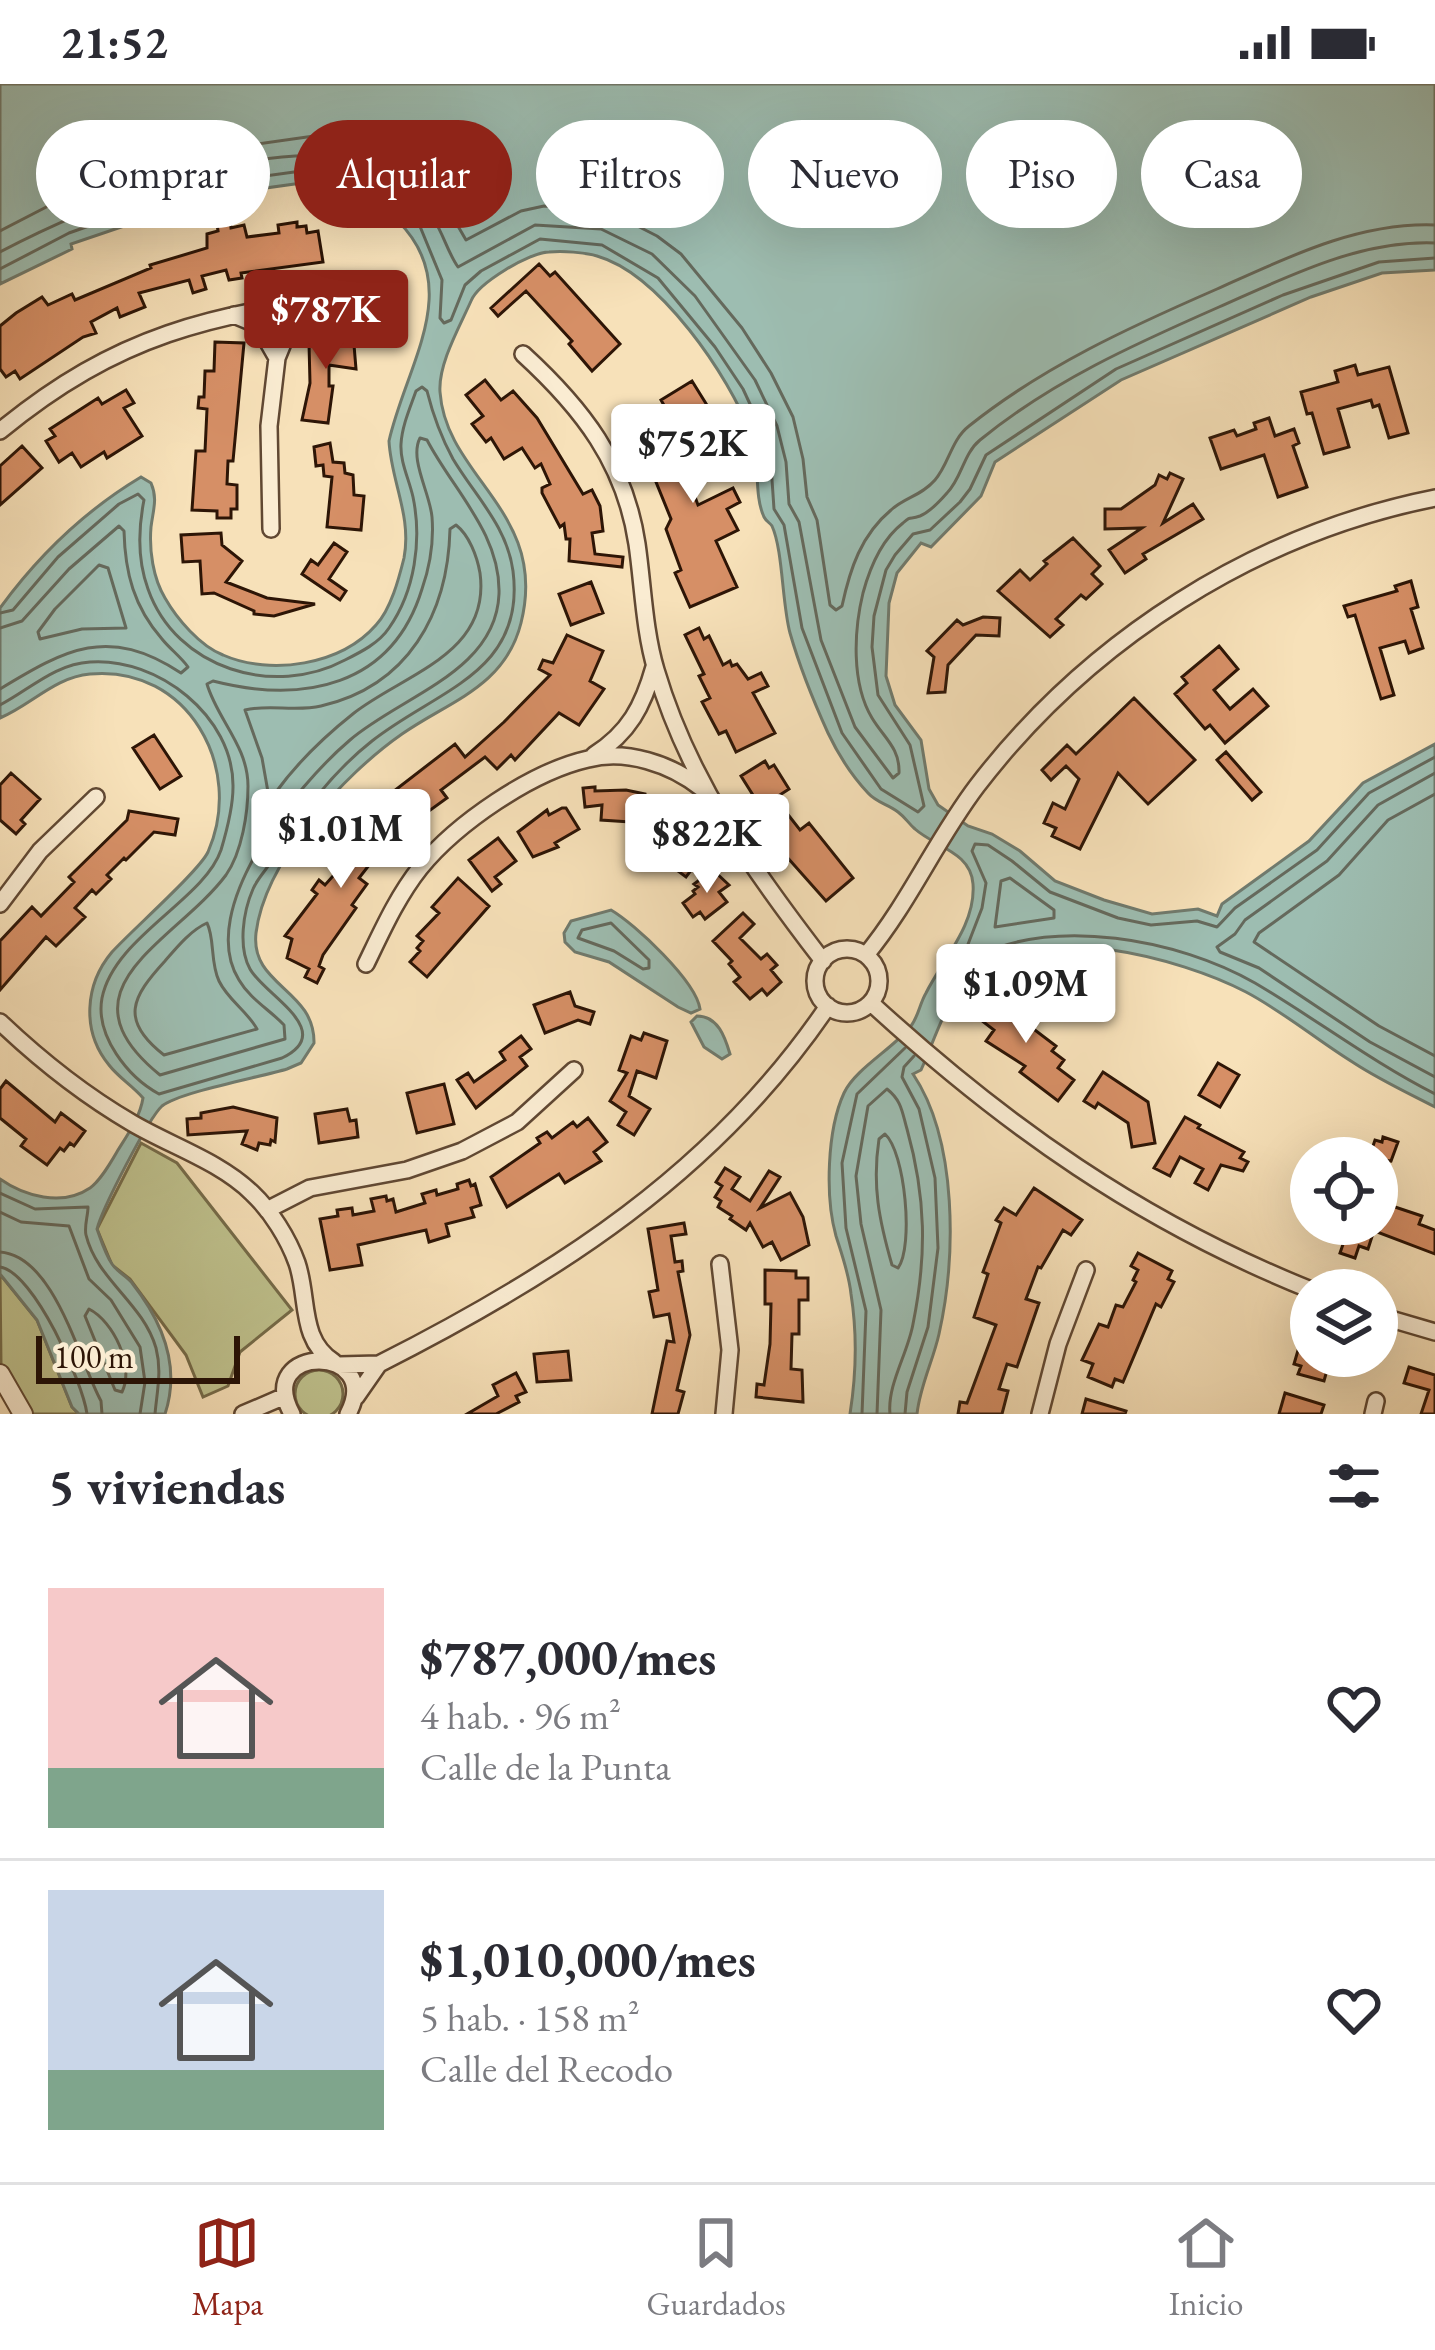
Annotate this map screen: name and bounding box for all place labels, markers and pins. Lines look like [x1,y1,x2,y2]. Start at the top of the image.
pin: $787K [242,270,410,372]
pin: $752K [609,404,777,506]
pin: $1.01M [243,789,439,891]
pin: $822K [623,794,791,896]
pin: $1.09M [928,944,1124,1046]

